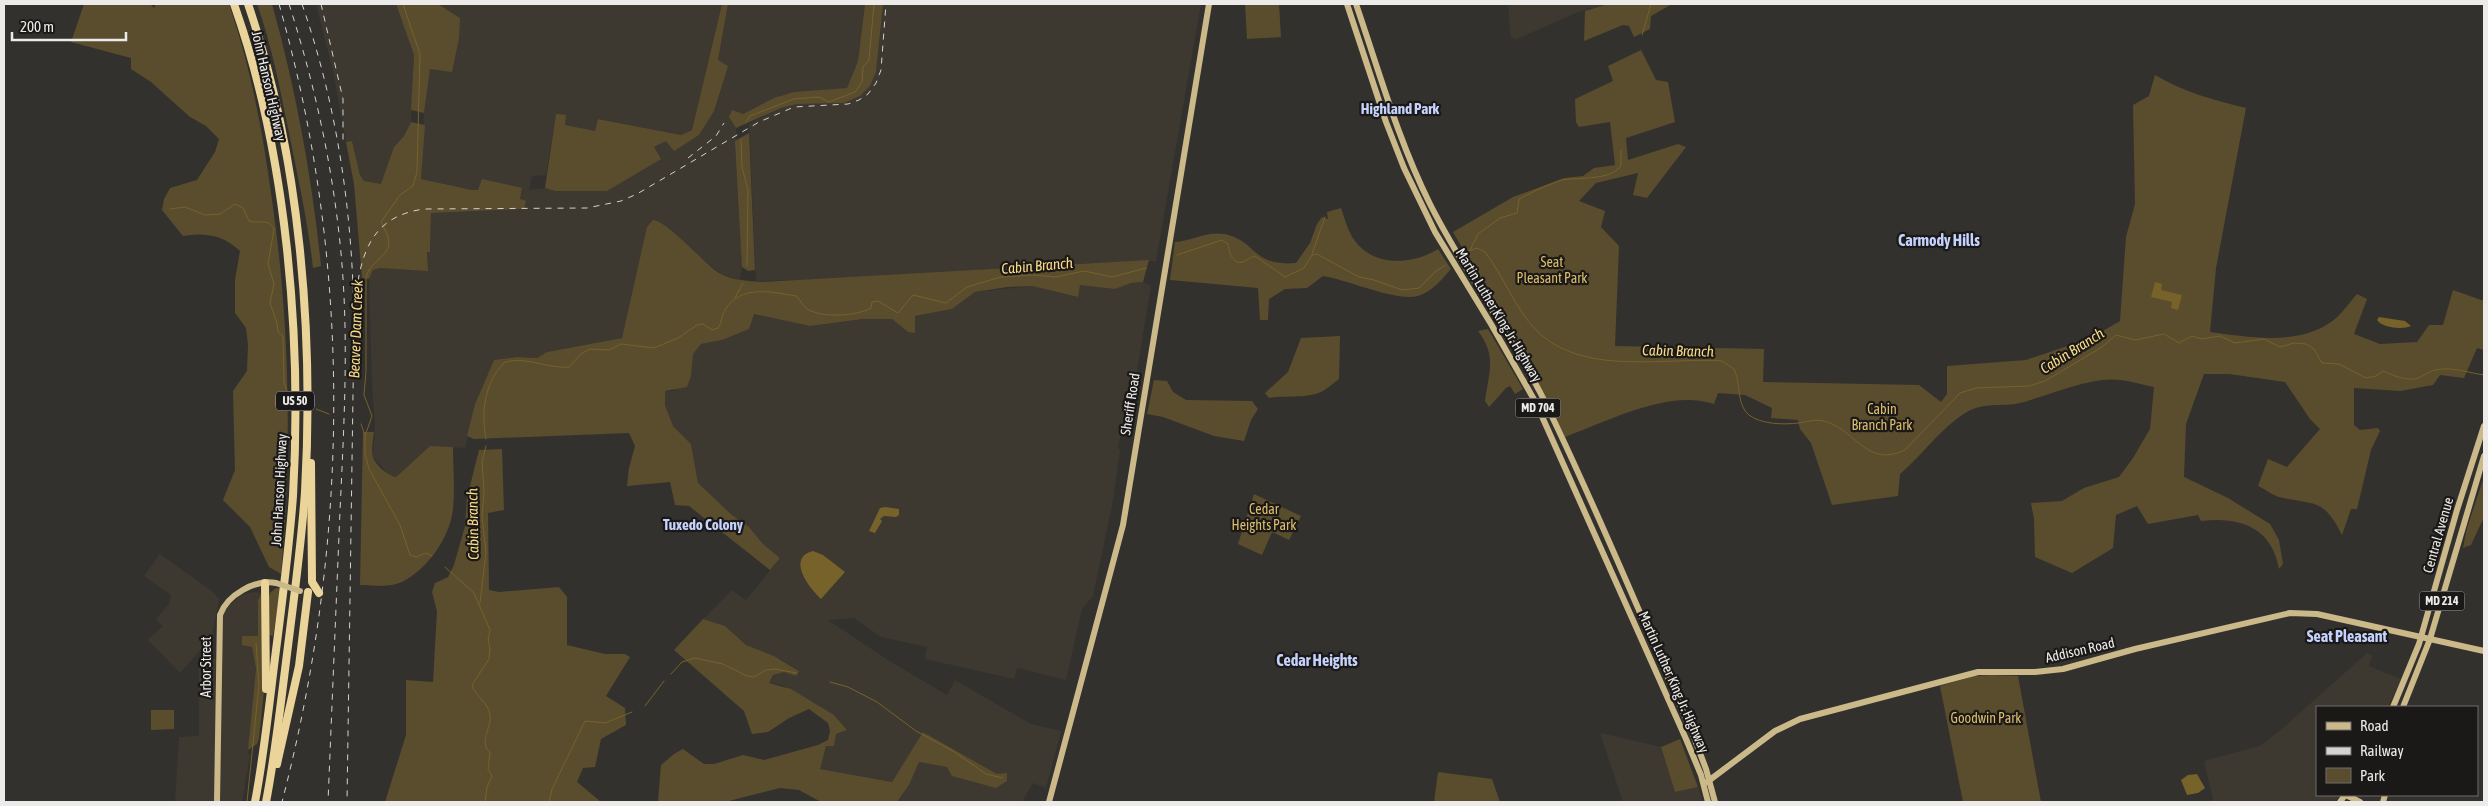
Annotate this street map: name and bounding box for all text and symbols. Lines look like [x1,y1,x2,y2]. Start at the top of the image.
scale bar [12,10,126,42]
text: 200 m [20,18,54,35]
street label: John Hanson Highway [249,29,290,143]
district label: Highland Park [1361,100,1440,117]
district label: Carmody Hills [1898,231,1980,249]
street label: Martin Luther King Jr. Highway [1453,245,1545,385]
water label: Cabin Branch [1000,254,1073,277]
park label: Seat Pleasant Park [1517,254,1587,286]
water label: Beaver Dam Creek [345,279,366,379]
water label: Cabin Branch [2037,324,2107,377]
water label: Cabin Branch [1642,341,1714,360]
street label: Sheriff Road [1117,372,1143,436]
road number: US 50 [276,392,314,411]
road number: MD 704 [1516,398,1560,418]
park label: Cabin Branch Park [1851,401,1913,433]
street label: John Hanson Highway [268,433,290,547]
water label: Cabin Branch [463,488,482,560]
street label: Central Avenue [2420,495,2456,575]
park label: Cedar Heights Park [1232,501,1296,533]
district label: Tuxedo Colony [663,516,744,533]
road number: MD 214 [2420,592,2464,610]
street label: Martin Luther King Jr. Highway [1636,609,1713,755]
district label: Seat Pleasant [2307,627,2388,645]
street label: Addison Road [2044,634,2116,666]
street label: Arbor Street [198,637,214,697]
district label: Cedar Heights [1276,651,1358,669]
legend [2316,706,2478,796]
park label: Goodwin Park [1951,710,2021,726]
text: Road [2360,717,2389,734]
text: Railway [2360,742,2404,759]
text: Park [2360,767,2385,784]

